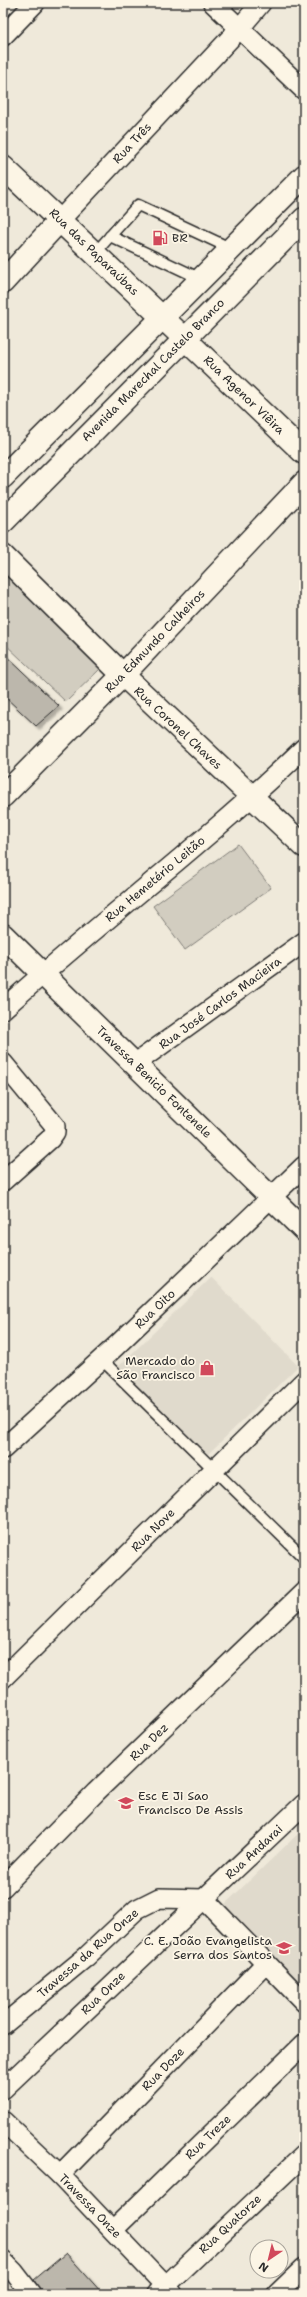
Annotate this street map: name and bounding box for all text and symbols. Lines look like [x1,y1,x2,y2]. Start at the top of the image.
street label: Rua Três [109,119,155,167]
street label: Rua das Paparaúbas [46,205,142,299]
fuel station icon: BR [151,229,169,247]
place label: BR [172,230,188,246]
street label: Avenida Marechal Castelo Branco [78,295,228,445]
street label: Rua Agenor Viêira [200,352,288,438]
street label: Rua Edmundo Calheiros [101,586,209,696]
street label: Rua Coronel Chaves [130,683,226,773]
street label: Rua Hemetério Leitão [102,832,208,926]
street label: Rua José Carlos Macieira [156,953,285,1053]
street label: Travessa Benicio Fontenele [93,1022,215,1142]
street label: Rua Oito [131,1286,179,1332]
place label: Mercado do São Francisco [116,1353,195,1383]
shop icon: Mercado do São Francisco [198,1359,216,1377]
street label: Rua Nove [128,1505,178,1555]
street label: Rua Dez [126,1720,172,1764]
place label: Esc E Ji Sao Francisco De Assis [138,1788,243,1818]
school or university icon: Esc E Ji Sao Francisco De Assis [117,1794,135,1812]
street label: Rua Andarai [222,1821,286,1883]
street label: Travessa da Rua Onze [35,1905,141,2001]
place label: C. E. João Evangelista Serra dos Santos [144,1933,273,1963]
school or university icon: C. E. João Evangelista Serra dos Santos [275,1939,293,1957]
street label: Rua Onze [78,1968,128,2018]
street label: Rua Doze [138,2044,188,2094]
street label: Rua Treze [182,2111,235,2163]
street label: Travessa Onze [55,2170,125,2242]
street label: Rua Quatorze [195,2191,265,2257]
north arrow [249,2239,289,2279]
text: N [255,2258,271,2275]

